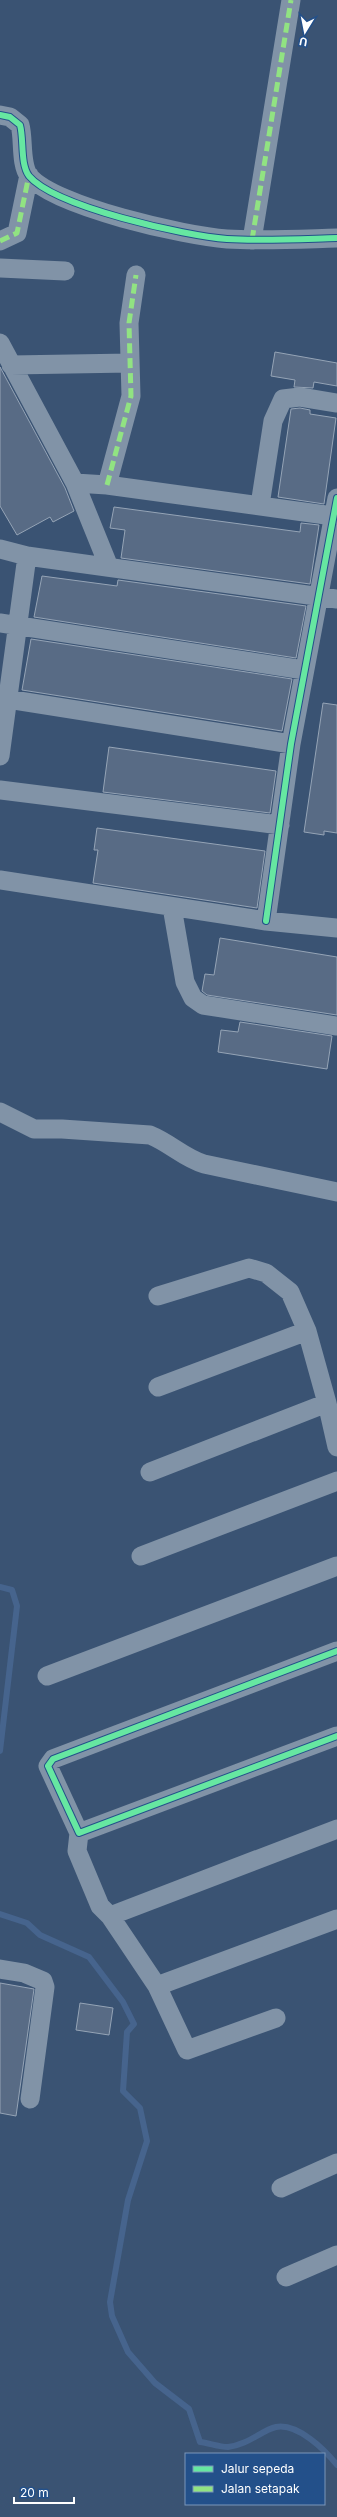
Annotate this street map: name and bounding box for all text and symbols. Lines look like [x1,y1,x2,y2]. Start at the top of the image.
north arrow [285,12,325,52]
text: U [298,34,308,49]
legend [185,2453,325,2505]
text: Jalur sepeda [221,2461,294,2476]
scale bar [14,2479,74,2505]
text: Jalan setapak [221,2481,300,2496]
text: 20 m [20,2485,49,2500]

